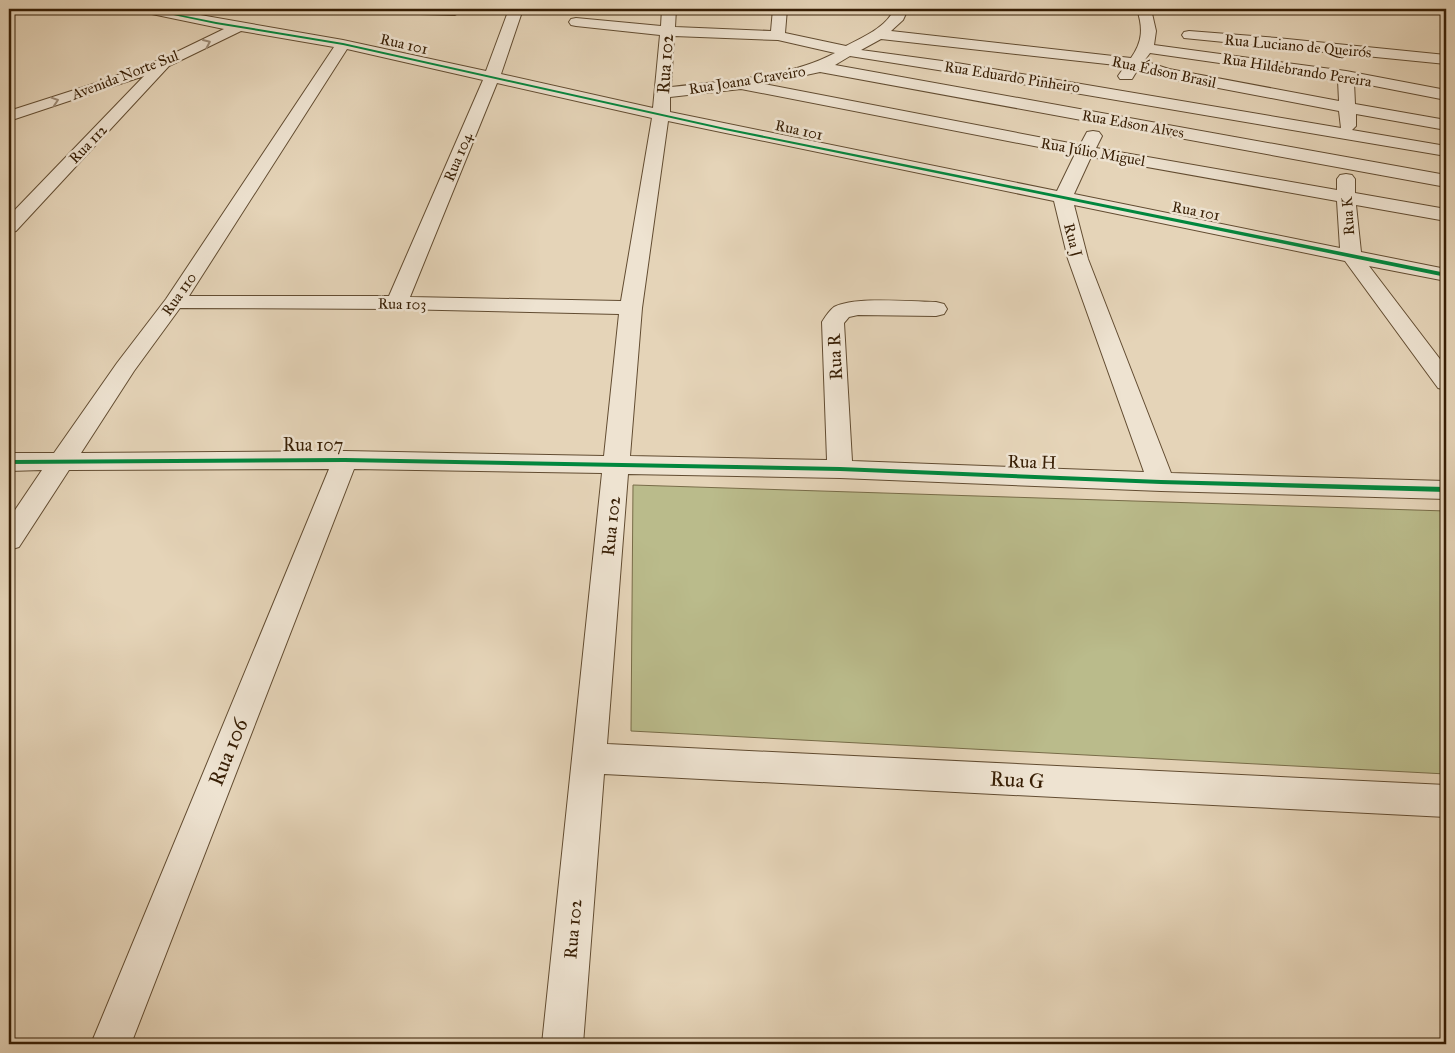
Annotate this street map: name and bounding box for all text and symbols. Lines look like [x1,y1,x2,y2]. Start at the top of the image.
street label: Rua 101 [378,30,430,58]
street label: Rua Luciano de Queirós [1224,31,1372,61]
street label: Rua 102 [652,33,678,95]
one-way arrow [202,38,211,49]
street label: Avenida Norte Sul [68,46,182,104]
street label: Rua Hildebrando Pereira [1221,49,1374,91]
street label: Rua Édson Brasil [1110,51,1219,92]
street label: Rua Eduardo Pinheiro [943,57,1082,97]
street label: Rua Joana Craveiro [687,62,807,99]
one-way arrow [51,97,59,107]
street label: Rua Edson Alves [1080,106,1186,142]
street label: Rua 101 [773,116,825,144]
street label: Rua 112 [65,120,111,167]
street label: Rua 104 [440,129,476,184]
street label: Rua Júlio Miguel [1039,134,1148,171]
street label: Rua K [1338,196,1358,236]
street label: Rua 101 [1171,198,1222,224]
street label: Rua J [1059,221,1086,259]
street label: Rua 110 [158,269,200,319]
street label: Rua 103 [378,295,426,313]
street label: Rua R [823,332,847,381]
street label: Rua 107 [283,434,343,456]
street label: Rua H [1007,450,1057,474]
street label: Rua 102 [597,495,625,557]
street label: Rua 106 [203,713,254,789]
street label: Rua G [989,766,1045,794]
street label: Rua 102 [559,898,587,960]

